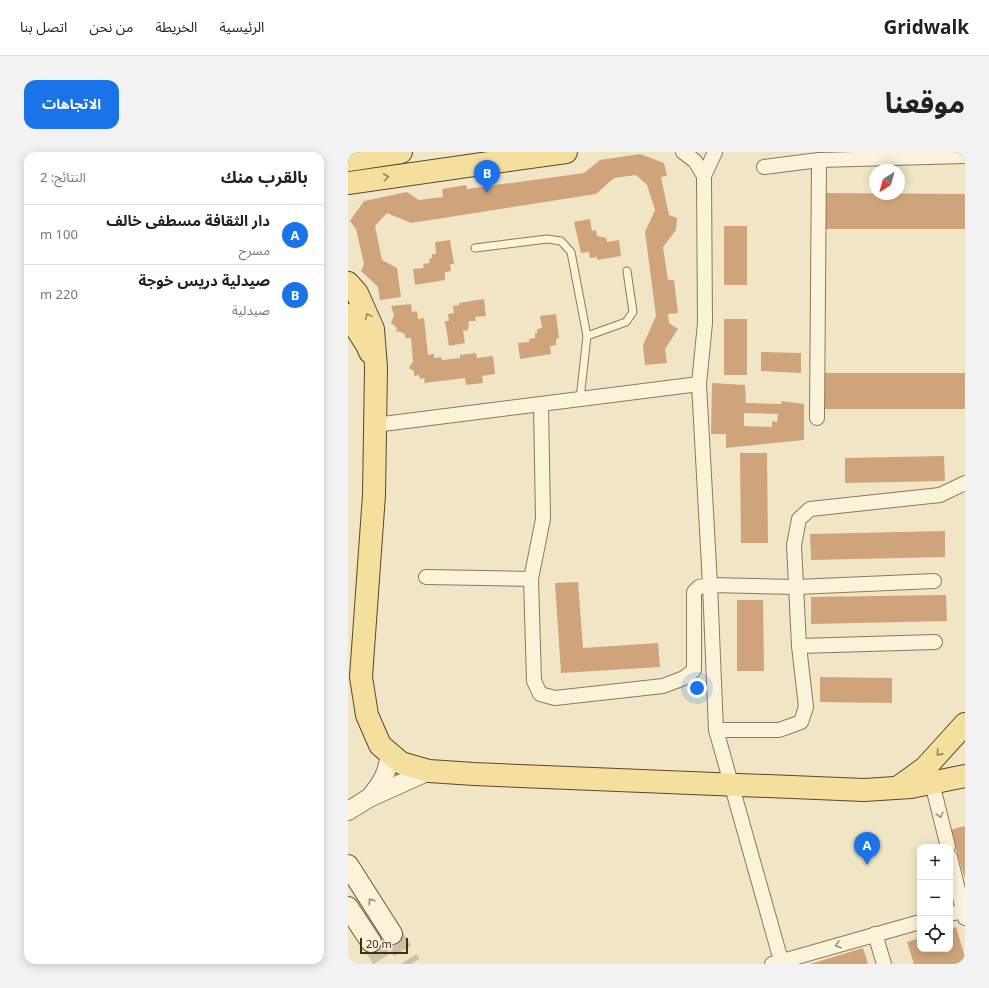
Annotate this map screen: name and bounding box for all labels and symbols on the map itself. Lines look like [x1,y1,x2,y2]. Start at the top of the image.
pin: B [474,160,500,193]
north arrow [869,164,905,200]
one-way arrow [383,173,389,182]
one-way arrow [364,312,372,319]
your location [687,678,707,698]
one-way arrow [937,748,944,755]
one-way arrow [935,811,944,818]
pin: A [854,832,880,865]
one-way arrow [368,898,376,905]
scale bar [360,936,408,955]
one-way arrow [834,940,841,948]

